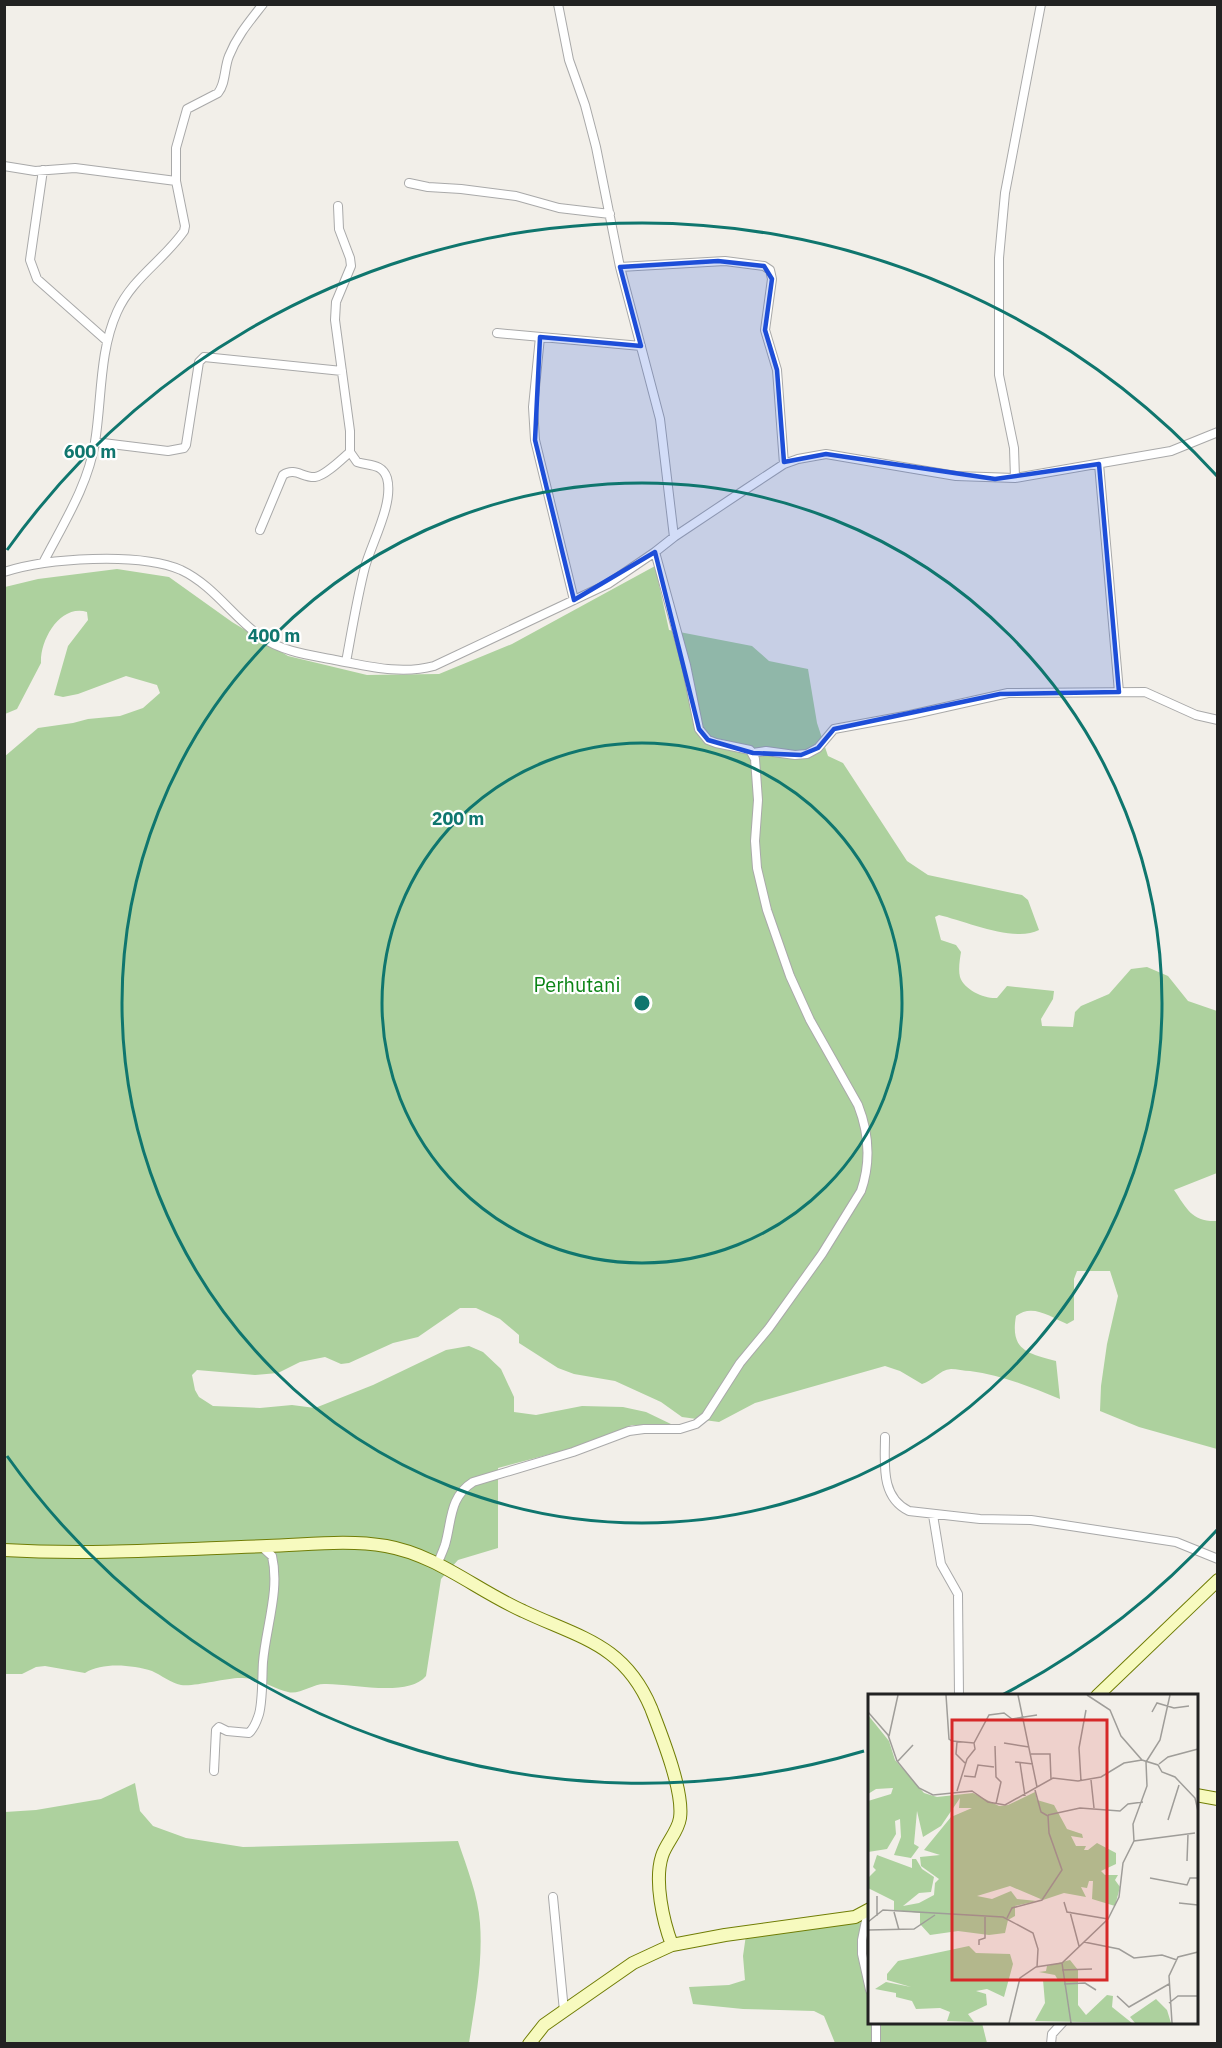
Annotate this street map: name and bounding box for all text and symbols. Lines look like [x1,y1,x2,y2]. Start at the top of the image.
text: 600 m [64,440,116,463]
text: 400 m [248,624,300,647]
text: 200 m [432,807,484,830]
park label: Perhutani [534,971,620,998]
centre of rings [632,993,652,1013]
inset map [868,1694,1198,2024]

